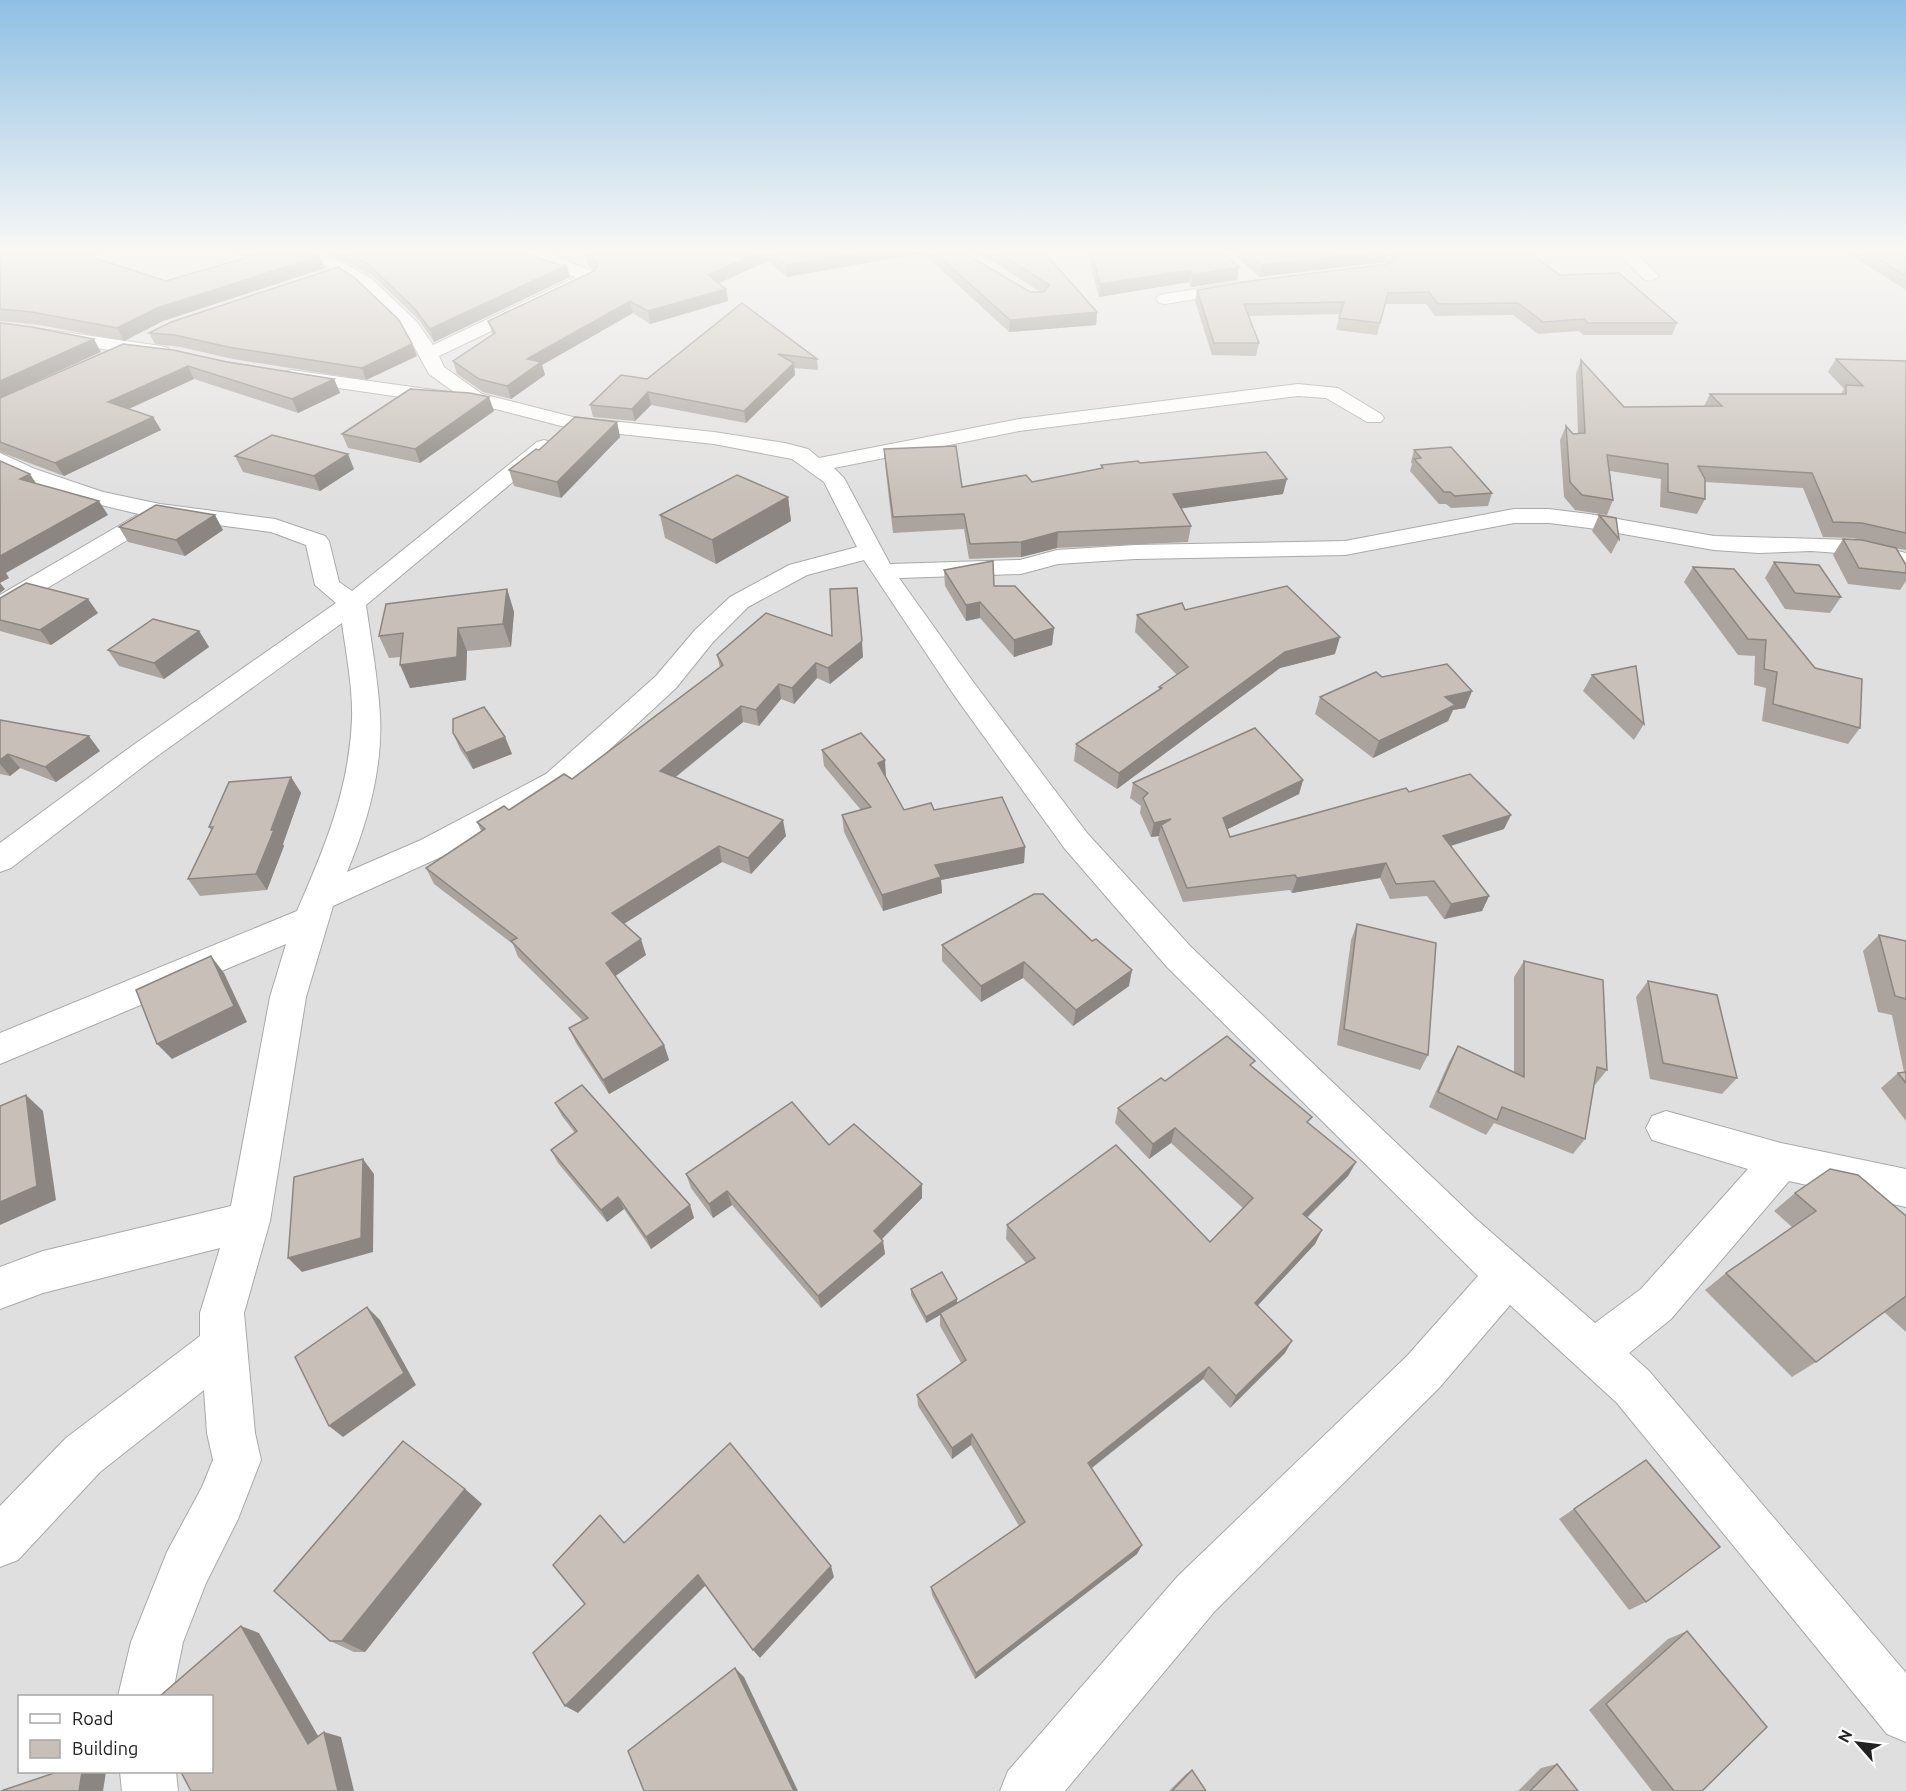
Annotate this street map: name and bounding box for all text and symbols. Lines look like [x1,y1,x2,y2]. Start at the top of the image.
legend [18,1695,213,1773]
text: Road [72,1708,114,1728]
north arrow [1828,1713,1888,1773]
text: N [1834,1726,1856,1745]
text: Building [72,1738,138,1758]

